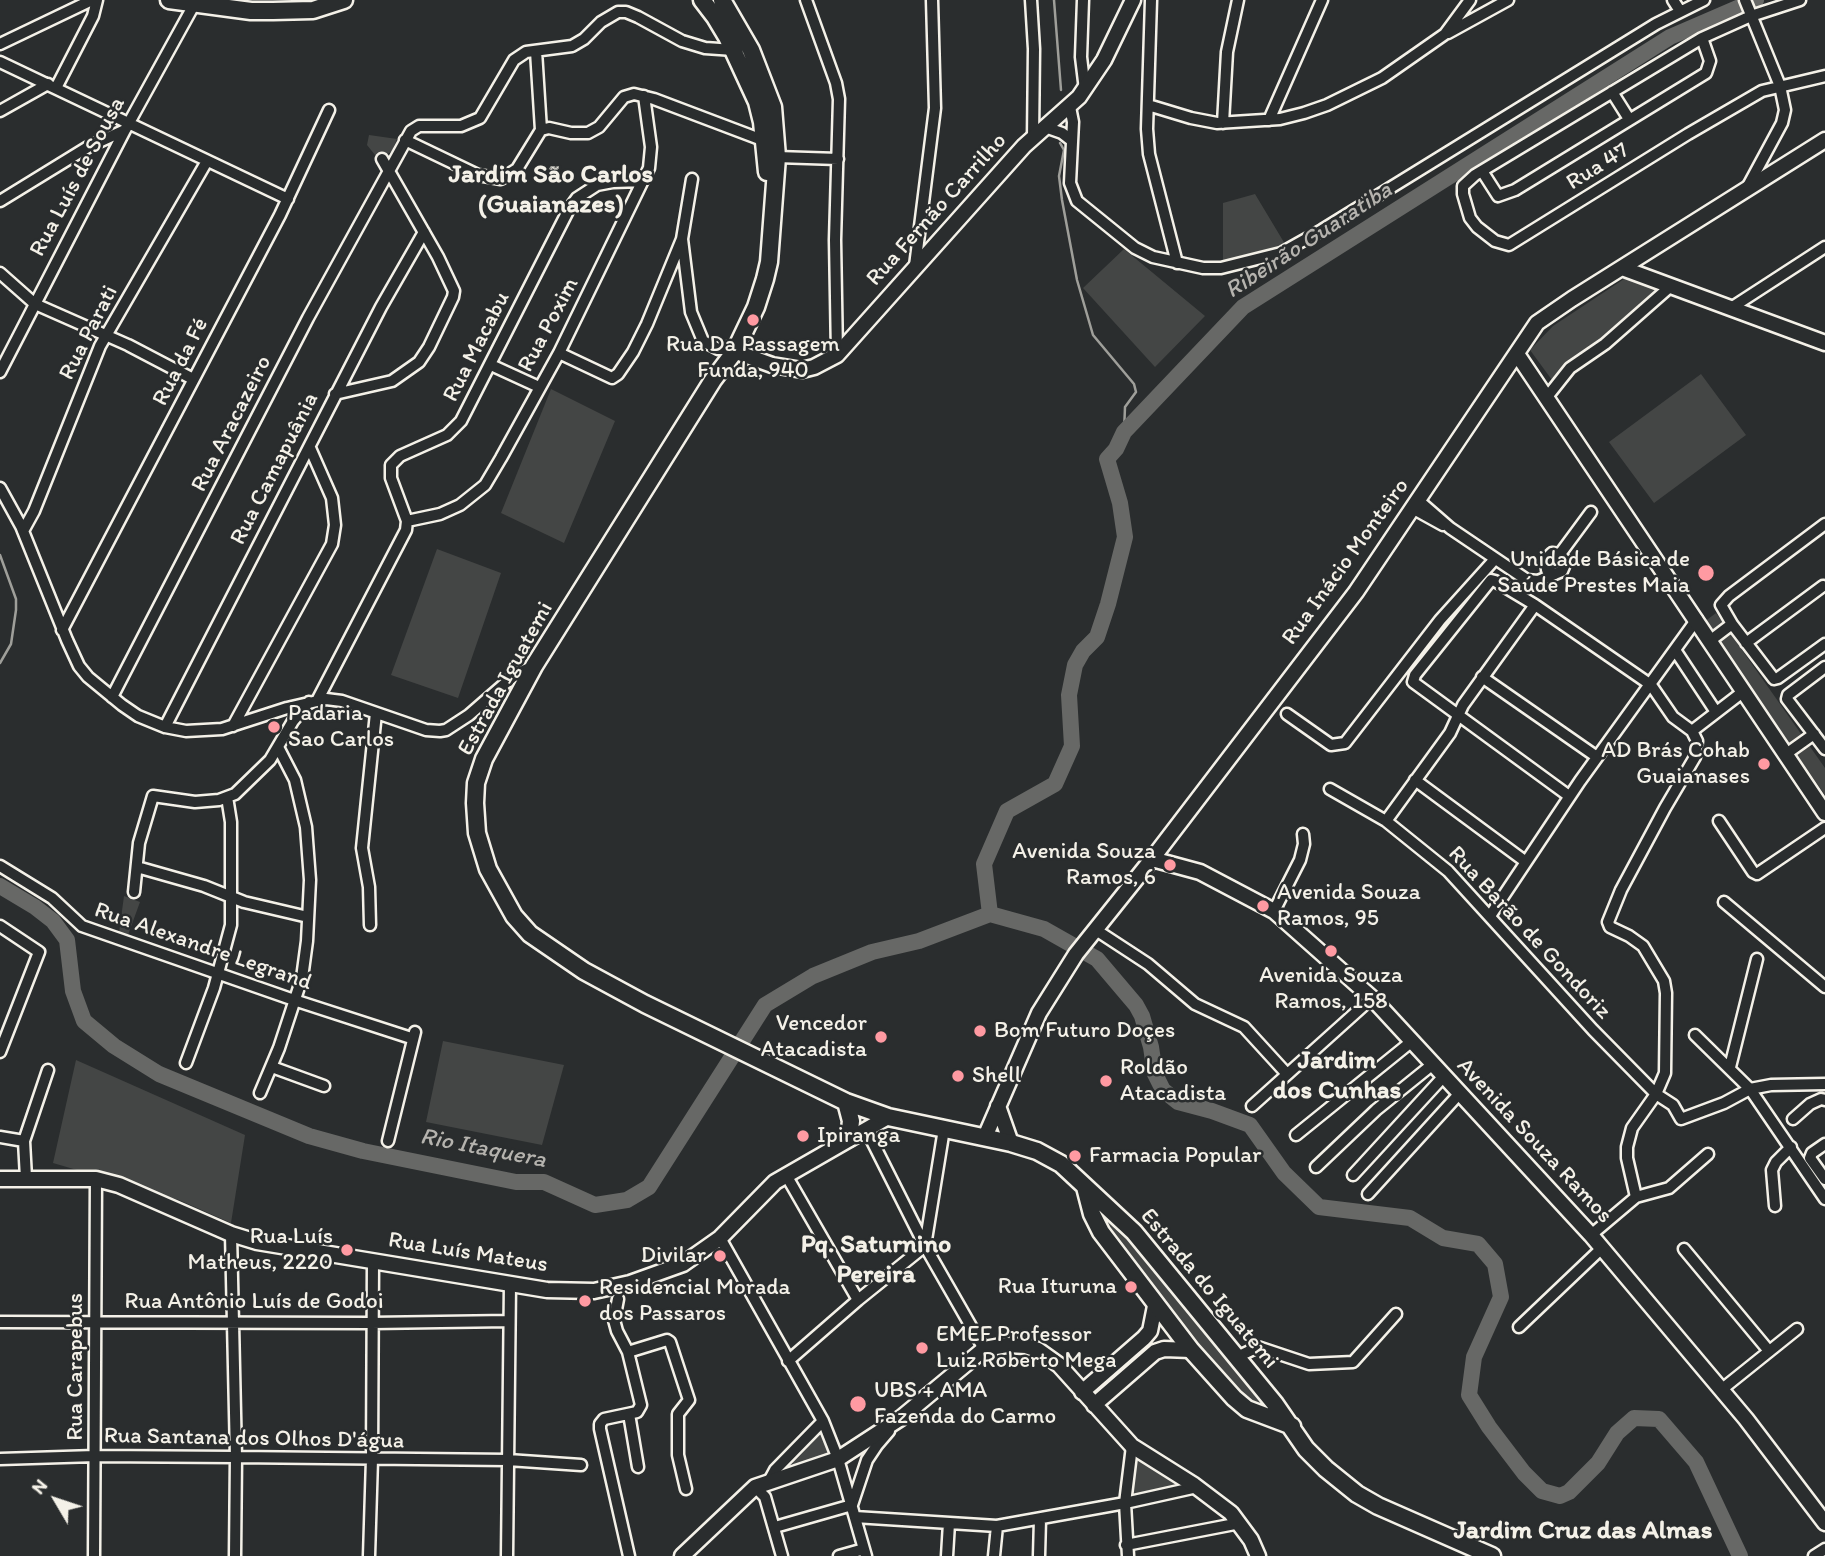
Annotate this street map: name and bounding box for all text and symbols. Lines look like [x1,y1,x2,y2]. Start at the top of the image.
street label: Rua Luís de Sousa [24,93,132,261]
street label: Rua Fernão Carrilho [861,128,1013,292]
street label: Rua 47 [1562,137,1634,197]
district label: Jardim São Carlos (Guaianazes) [449,159,653,220]
water label: Ribeirão Guaratiba [1220,176,1398,306]
street label: Rua Poxim [513,273,585,377]
street label: Rua Parati [53,281,125,385]
street label: Rua Macabu [437,287,517,407]
marker: Rua Da Passagem Funda, 940 [745,312,761,328]
street label: Rua da Fé [147,313,215,411]
place label: Rua Da Passagem Funda, 940 [666,331,840,385]
street label: Rua Aracazeiro [186,351,278,497]
street label: Rua Camapuânia [225,388,325,550]
street label: Rua Inácio Monteiro [1276,473,1416,651]
place label: Unidade Básica de Saúde Prestes Maia [1497,546,1690,600]
marker: Unidade Básica de Saúde Prestes Maia [1696,563,1716,583]
street label: Estrada Iguatemi [452,597,560,761]
place label: Padaria Sao Carlos [288,700,394,754]
marker: Padaria Sao Carlos [266,719,282,735]
place label: AD Brás Cohab Guaianases [1601,737,1750,791]
marker: AD Brás Cohab Guaianases [1756,756,1772,772]
place label: Avenida Souza Ramos, 6 [1012,838,1156,892]
street label: Rua Barão de Gondoriz [1442,841,1616,1025]
marker: Avenida Souza Ramos, 6 [1162,857,1178,873]
place label: Avenida Souza Ramos, 95 [1277,879,1421,933]
street label: Rua Alexandre Legrand [91,897,315,997]
marker: Avenida Souza Ramos, 95 [1255,898,1271,914]
marker: Avenida Souza Ramos, 158 [1323,943,1339,959]
place label: Avenida Souza Ramos, 158 [1259,962,1403,1016]
place label: Vencedor Atacadista [761,1010,867,1064]
place label: Bom Futuro Doçes [994,1017,1175,1045]
marker: Bom Futuro Doçes [972,1023,988,1039]
marker: Vencedor Atacadista [873,1029,889,1045]
district label: Jardim dos Cunhas [1273,1045,1401,1106]
street label: Avenida Souza Ramos [1450,1053,1618,1229]
place label: Roldão Atacadista [1120,1054,1226,1108]
place label: Shell [972,1062,1021,1090]
marker: Shell [950,1068,966,1084]
marker: Roldão Atacadista [1098,1073,1114,1089]
place label: Ipiranga [817,1122,900,1150]
water label: Rio Itaquera [418,1123,548,1175]
marker: Ipiranga [795,1128,811,1144]
place label: Farmacia Popular [1089,1142,1261,1170]
marker: Farmacia Popular [1067,1148,1083,1164]
street label: Estrada do Iguatemi [1134,1203,1284,1375]
place label: Rua Luís Matheus, 2220 [188,1223,333,1277]
street label: Rua Luís Mateus [386,1227,550,1279]
district label: Pq. Saturnino Pereira [801,1229,951,1290]
marker: Rua Luís Matheus, 2220 [339,1242,355,1258]
place label: Divilar [641,1242,706,1270]
marker: Divilar [712,1248,728,1264]
place label: Rua Ituruna [998,1273,1117,1301]
place label: Residencial Morada dos Passaros [599,1274,790,1328]
marker: Rua Ituruna [1123,1279,1139,1295]
street label: Rua Antônio Luís de Godoi [124,1288,384,1316]
street label: Rua Carapebus [62,1293,90,1441]
marker: Residencial Morada dos Passaros [577,1293,593,1309]
place label: EMEF Professor Luiz Roberto Mega [936,1321,1117,1375]
marker: EMEF Professor Luiz Roberto Mega [914,1340,930,1356]
place label: UBS + AMA Fazenda do Carmo [874,1377,1056,1431]
marker: UBS + AMA Fazenda do Carmo [848,1394,868,1414]
street label: Rua Santana dos Olhos D'água [104,1423,404,1455]
north arrow [21,1465,91,1535]
text: N [26,1474,52,1499]
district label: Jardim Cruz das Almas [1454,1515,1712,1547]

